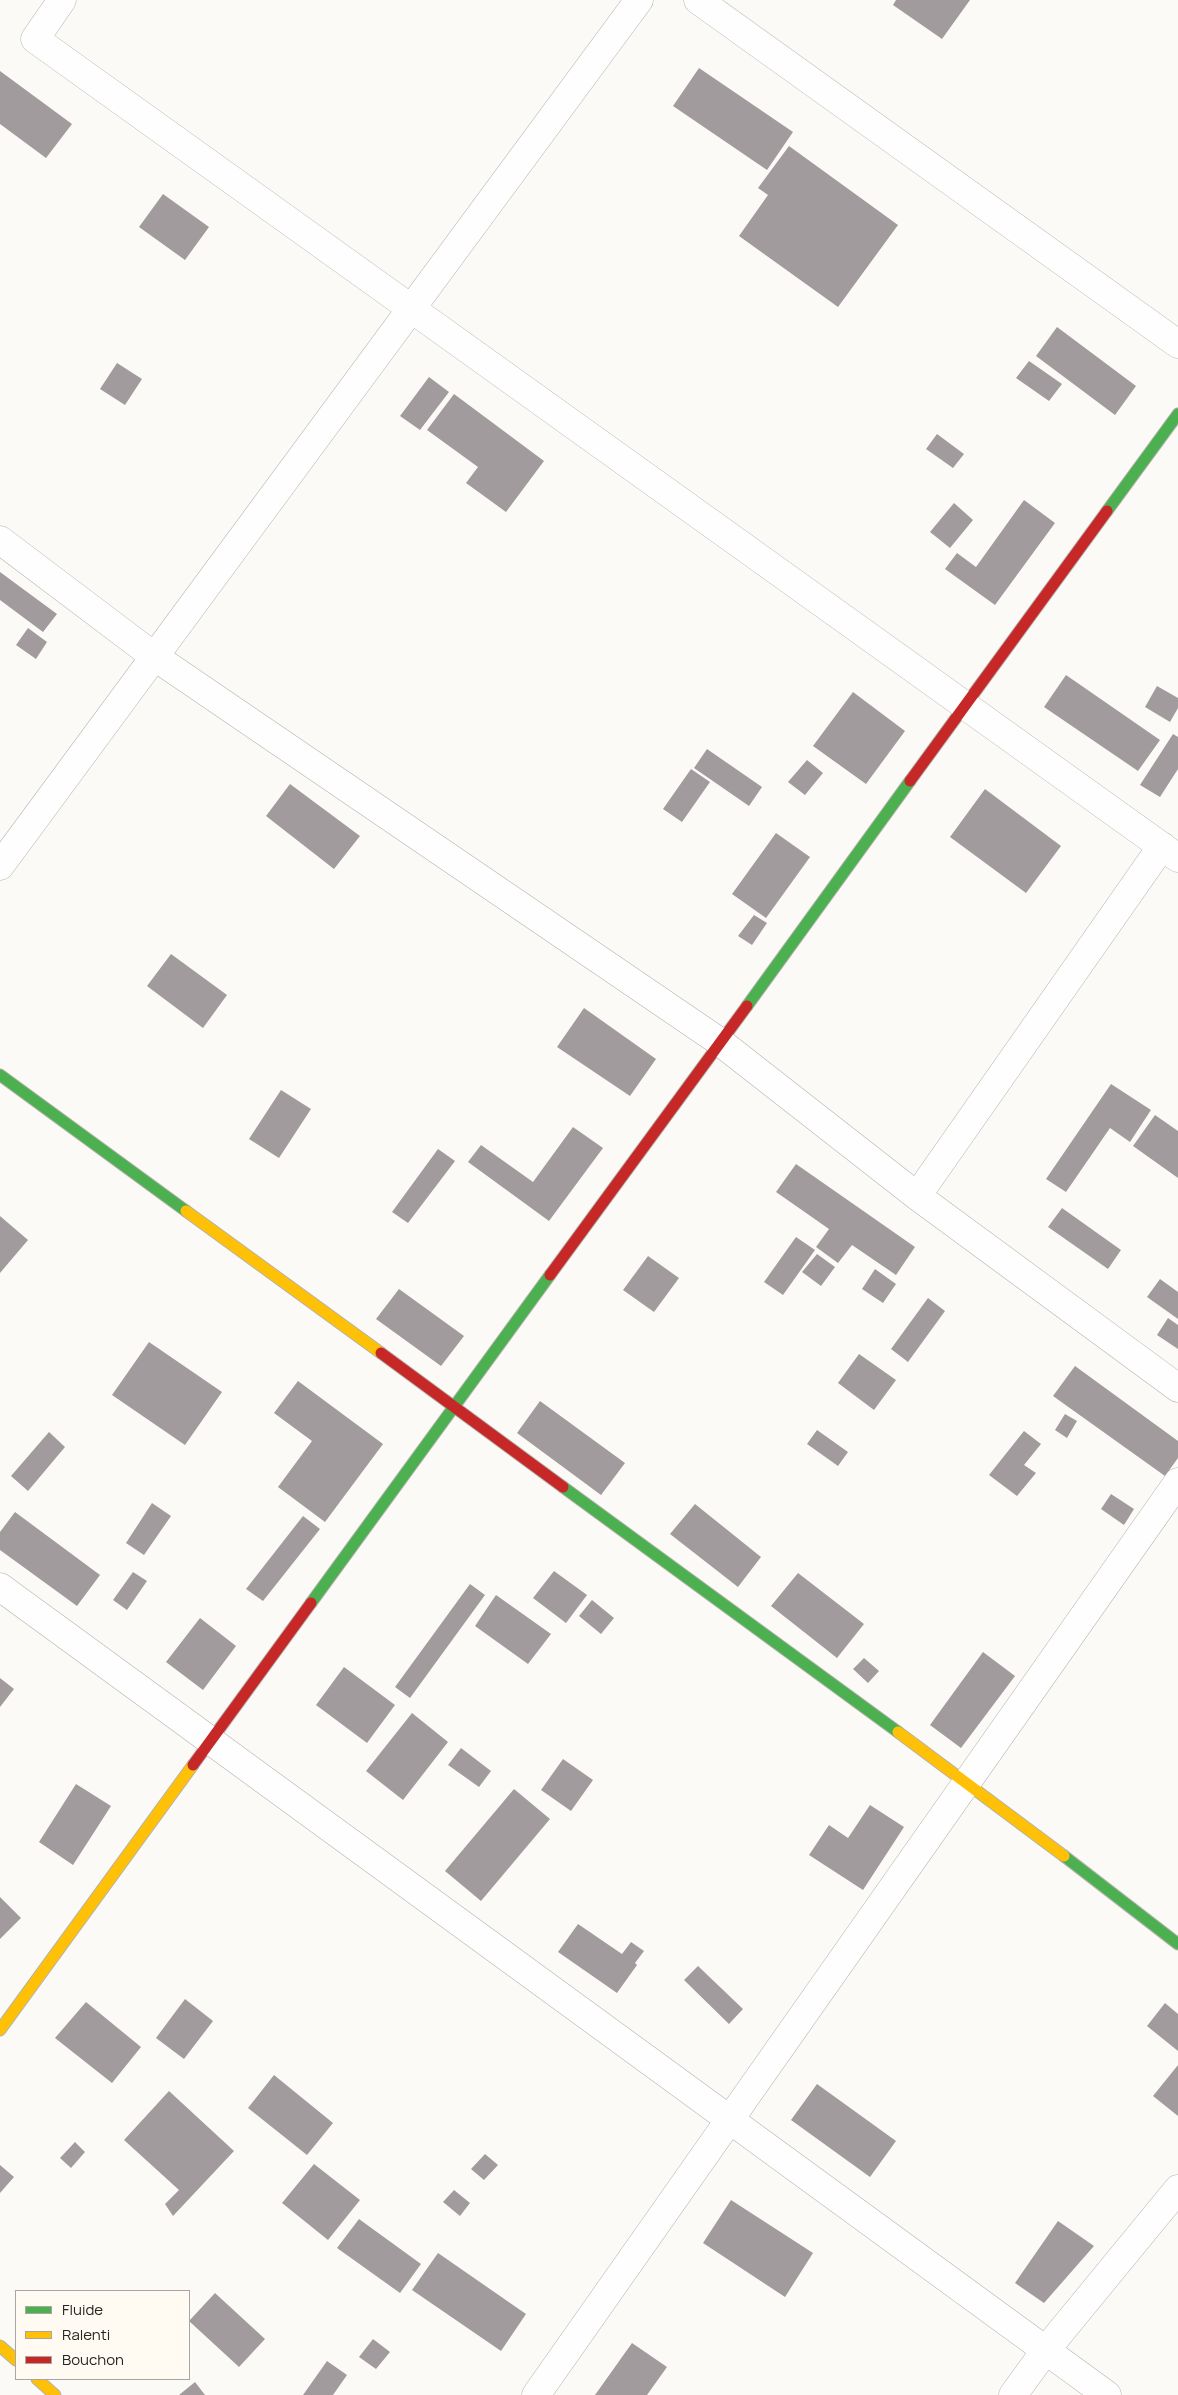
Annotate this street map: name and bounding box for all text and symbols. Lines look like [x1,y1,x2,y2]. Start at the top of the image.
legend [15,2290,190,2380]
text: Fluide [62,2299,103,2320]
text: Ralenti [62,2324,110,2345]
text: Bouchon [62,2349,124,2370]

